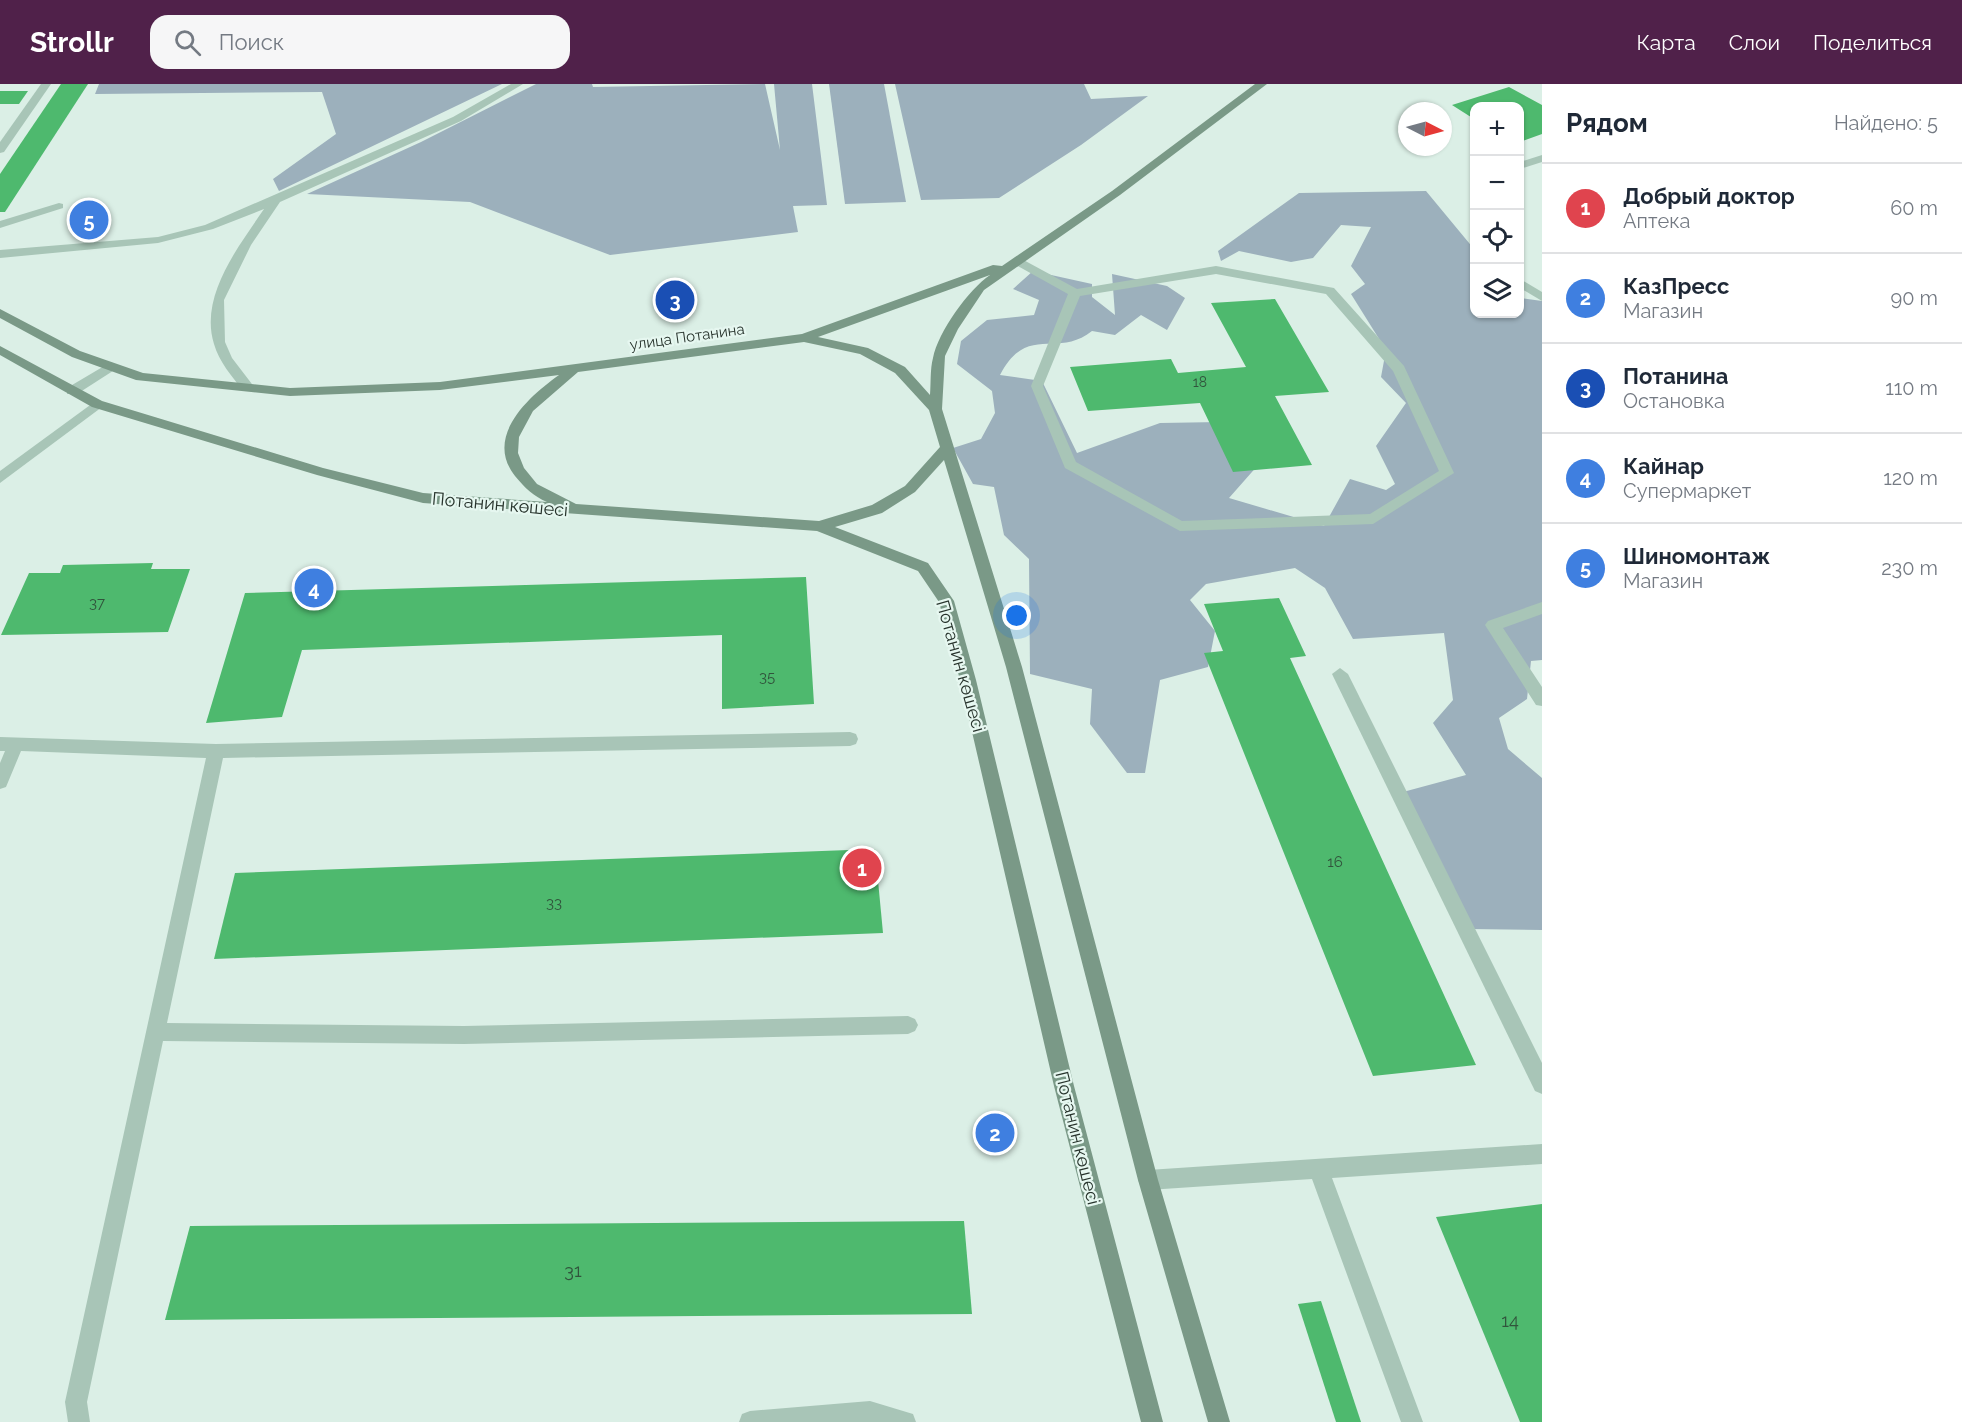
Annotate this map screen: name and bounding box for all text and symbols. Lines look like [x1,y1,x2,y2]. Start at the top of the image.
search box [150,15,570,69]
text: Strollr [30,26,114,59]
icon: search [171,26,204,59]
text: Поиск [219,29,284,55]
text: Карта [1637,30,1696,55]
text: Слои [1729,30,1780,55]
text: Поделиться [1813,30,1932,55]
north arrow [1398,102,1452,156]
map controls [1470,102,1524,318]
button: + [1470,102,1524,156]
text: Рядом [1566,108,1648,138]
text: Найдено: 5 [1834,111,1938,135]
button: − [1470,156,1524,210]
text: Добрый доктор [1623,183,1795,209]
text: 1 [1581,196,1590,220]
text: 60 m [1890,196,1938,220]
pin: 5 [70,198,109,242]
text: Аптека [1623,209,1690,233]
button: locate [1470,210,1524,264]
button: layers [1470,264,1524,318]
text: КазПресс [1623,273,1729,299]
pin: 3 [656,278,694,322]
text: 2 [1580,286,1591,310]
text: 90 m [1891,286,1938,310]
text: Магазин [1623,299,1703,323]
street label: улица Потанина [628,320,746,354]
text: Потанина [1623,363,1729,389]
house number: 18 [1193,374,1207,390]
text: 3 [1580,376,1591,400]
text: 110 m [1885,376,1938,400]
text: Остановка [1623,389,1725,413]
text: Кайнар [1623,453,1704,479]
text: 4 [1580,466,1591,490]
text: 120 m [1883,466,1938,490]
text: Супермаркет [1623,479,1751,503]
street label: Потанин көшесі [431,488,569,520]
text: Шиномонтаж [1623,543,1770,569]
text: 5 [1580,556,1591,580]
text: 230 m [1881,556,1938,580]
pin: 4 [294,566,334,610]
text: Магазин [1623,569,1703,593]
house number: 37 [89,594,105,612]
street label: Потанин көшесі [932,598,990,734]
your location [1002,601,1031,630]
house number: 35 [759,668,775,686]
pin: 1 [842,846,882,890]
house number: 16 [1327,853,1343,871]
house number: 33 [546,894,562,912]
street label: Потанин көшесі [1051,1069,1105,1207]
pin: 2 [976,1110,1014,1156]
house number: 31 [564,1260,582,1281]
house number: 14 [1501,1310,1519,1331]

